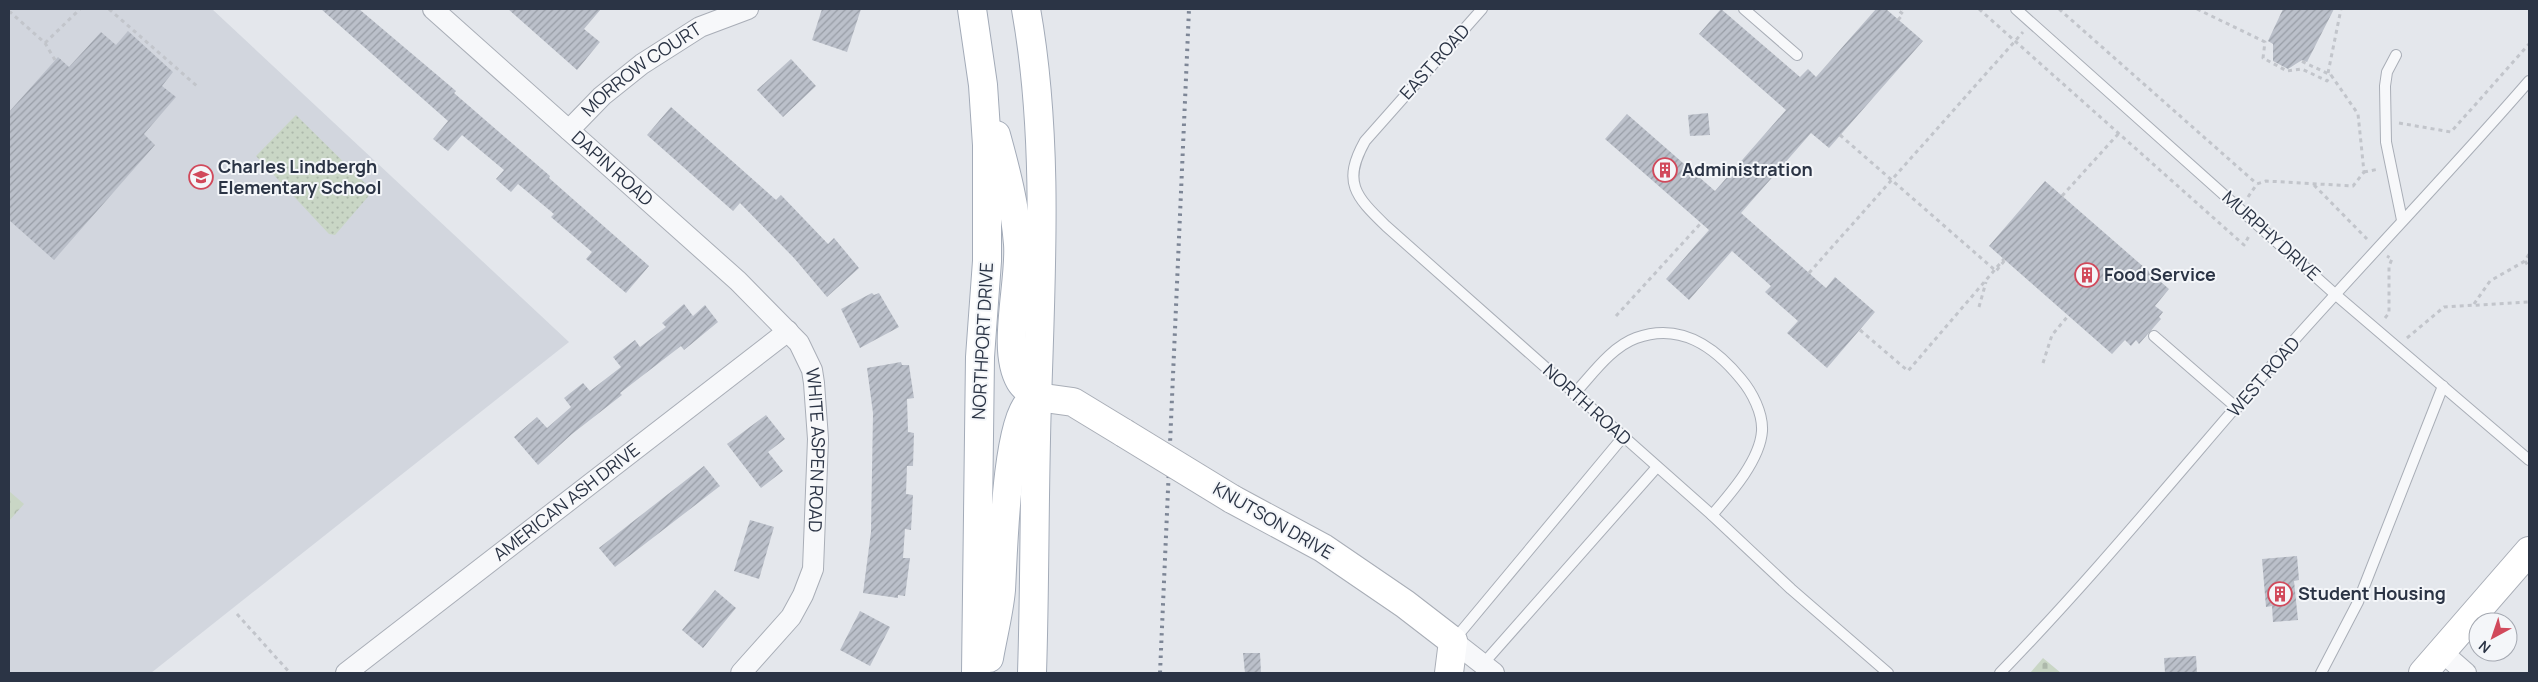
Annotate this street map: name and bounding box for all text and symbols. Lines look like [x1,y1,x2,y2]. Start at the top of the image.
street label: MORROW COURT [576,16,706,121]
street label: EAST ROAD [1394,18,1475,104]
street label: DAPIN ROAD [567,125,659,211]
place label: Charles Lindbergh Elementary School [218,154,381,199]
building icon: Administration [1652,157,1678,183]
place label: Administration [1682,157,1813,181]
school or university icon: Charles Lindbergh Elementary School [188,164,214,190]
street label: MURPHY DRIVE [2218,185,2326,286]
street label: NORTHPORT DRIVE [966,262,998,420]
building icon: Food Service [2074,262,2100,288]
place label: Food Service [2104,262,2216,286]
street label: WEST ROAD [2222,331,2305,422]
street label: NORTH ROAD [1538,358,1637,450]
street label: WHITE ASPEN ROAD [801,366,831,533]
street label: AMERICAN ASH DRIVE [488,437,644,566]
street label: KNUTSON DRIVE [1209,476,1338,564]
building icon: Student Housing [2267,581,2293,607]
place label: Student Housing [2298,581,2446,605]
north arrow [2468,612,2518,662]
text: N [2474,637,2494,658]

